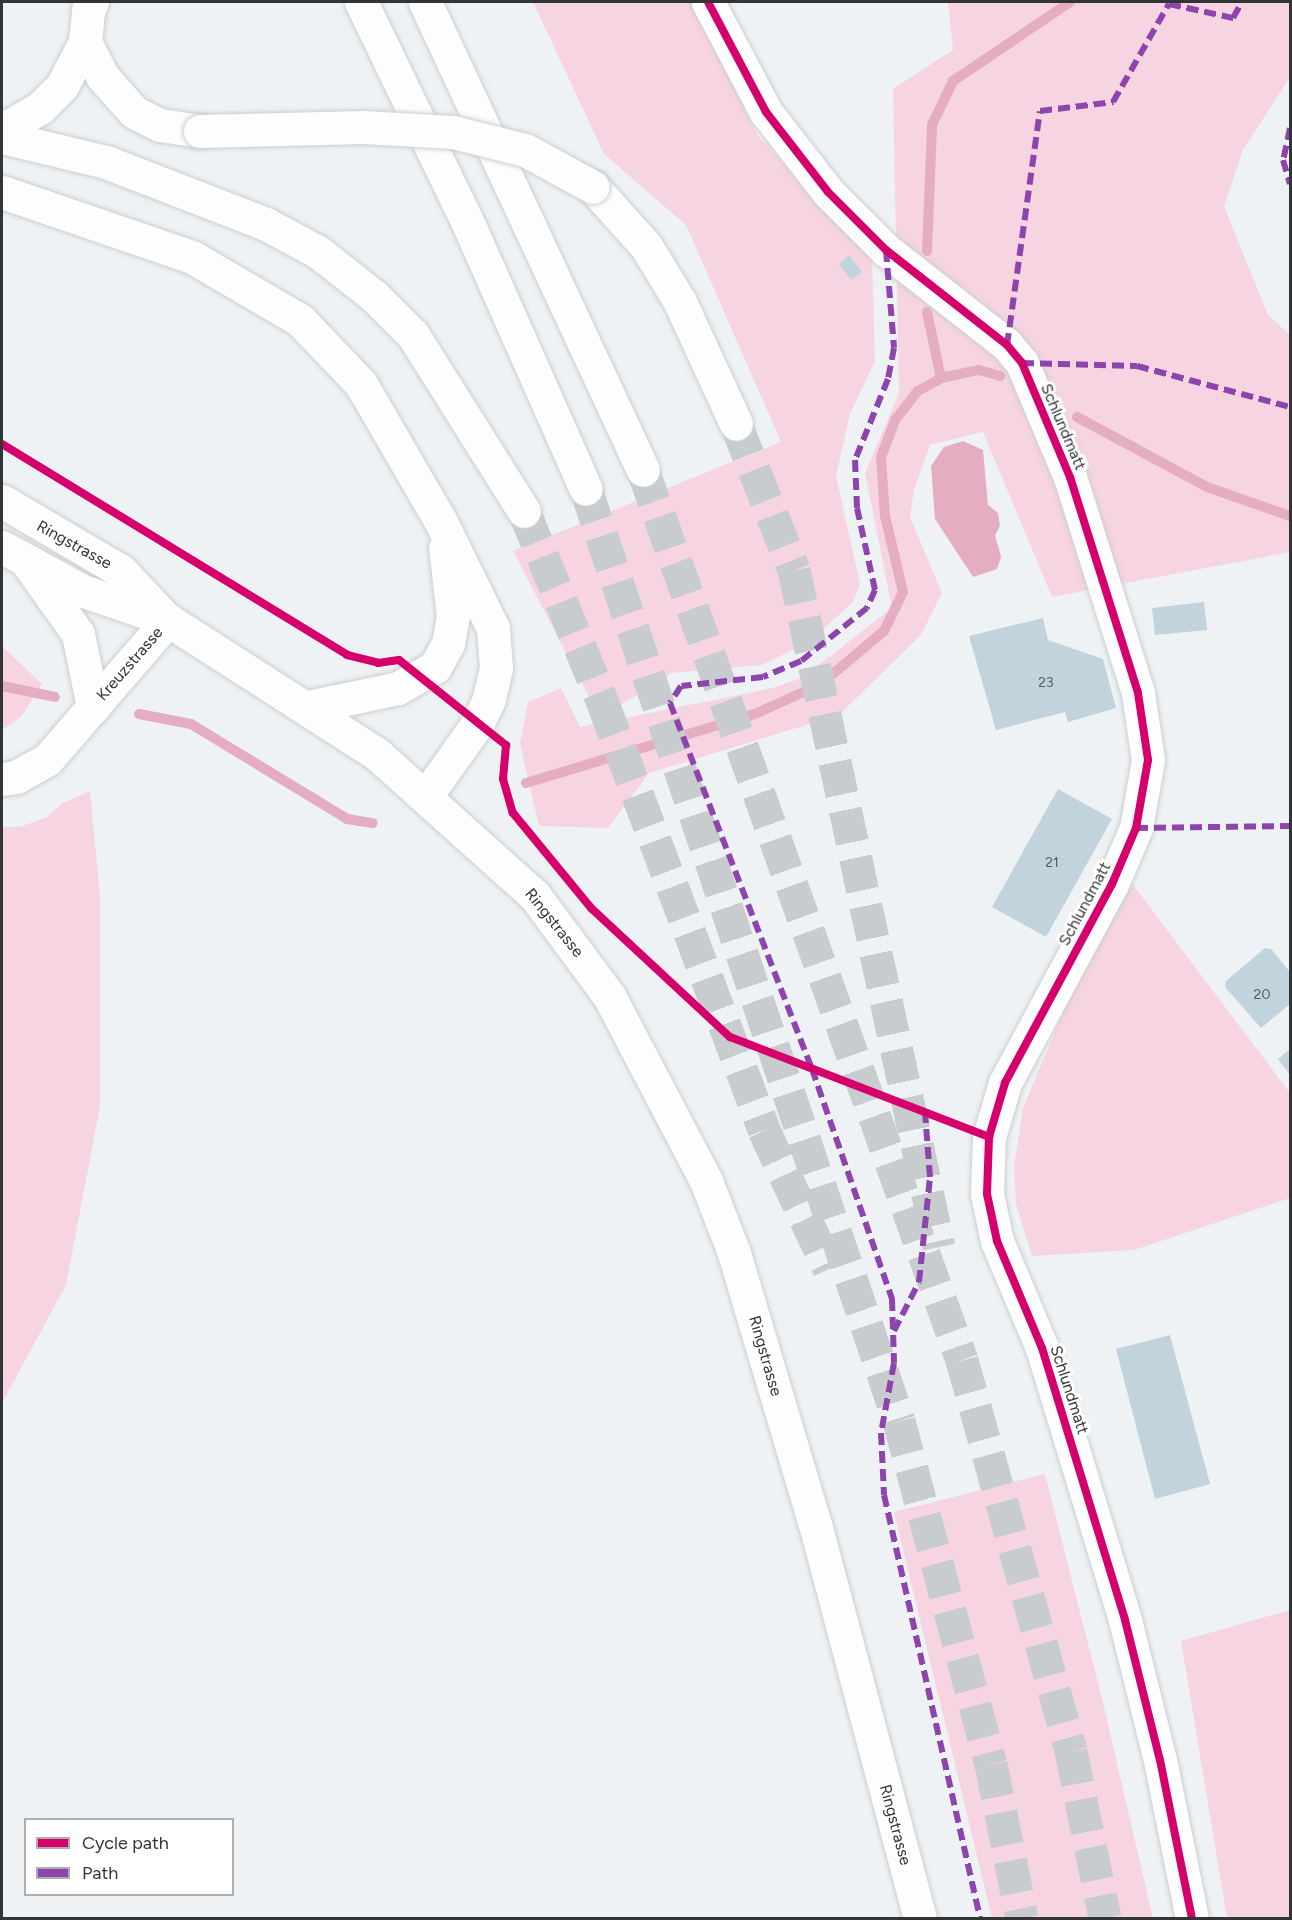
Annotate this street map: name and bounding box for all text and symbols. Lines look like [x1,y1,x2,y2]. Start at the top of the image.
street label: Schlundmatt [1036,381,1090,473]
street label: Ringstrasse [33,517,115,573]
street label: Kreuzstrasse [93,623,167,705]
house number: 23 [1038,675,1054,691]
house number: 21 [1045,855,1059,871]
street label: Schlundmatt [1055,859,1115,949]
street label: Ringstrasse [520,885,588,961]
house number: 20 [1254,987,1270,1003]
street label: Ringstrasse [744,1314,786,1398]
street label: Schlundmatt [1046,1343,1092,1437]
street label: Ringstrasse [875,1783,915,1867]
legend [24,1818,234,1896]
text: Cycle path [82,1832,169,1854]
text: Path [82,1862,118,1884]

